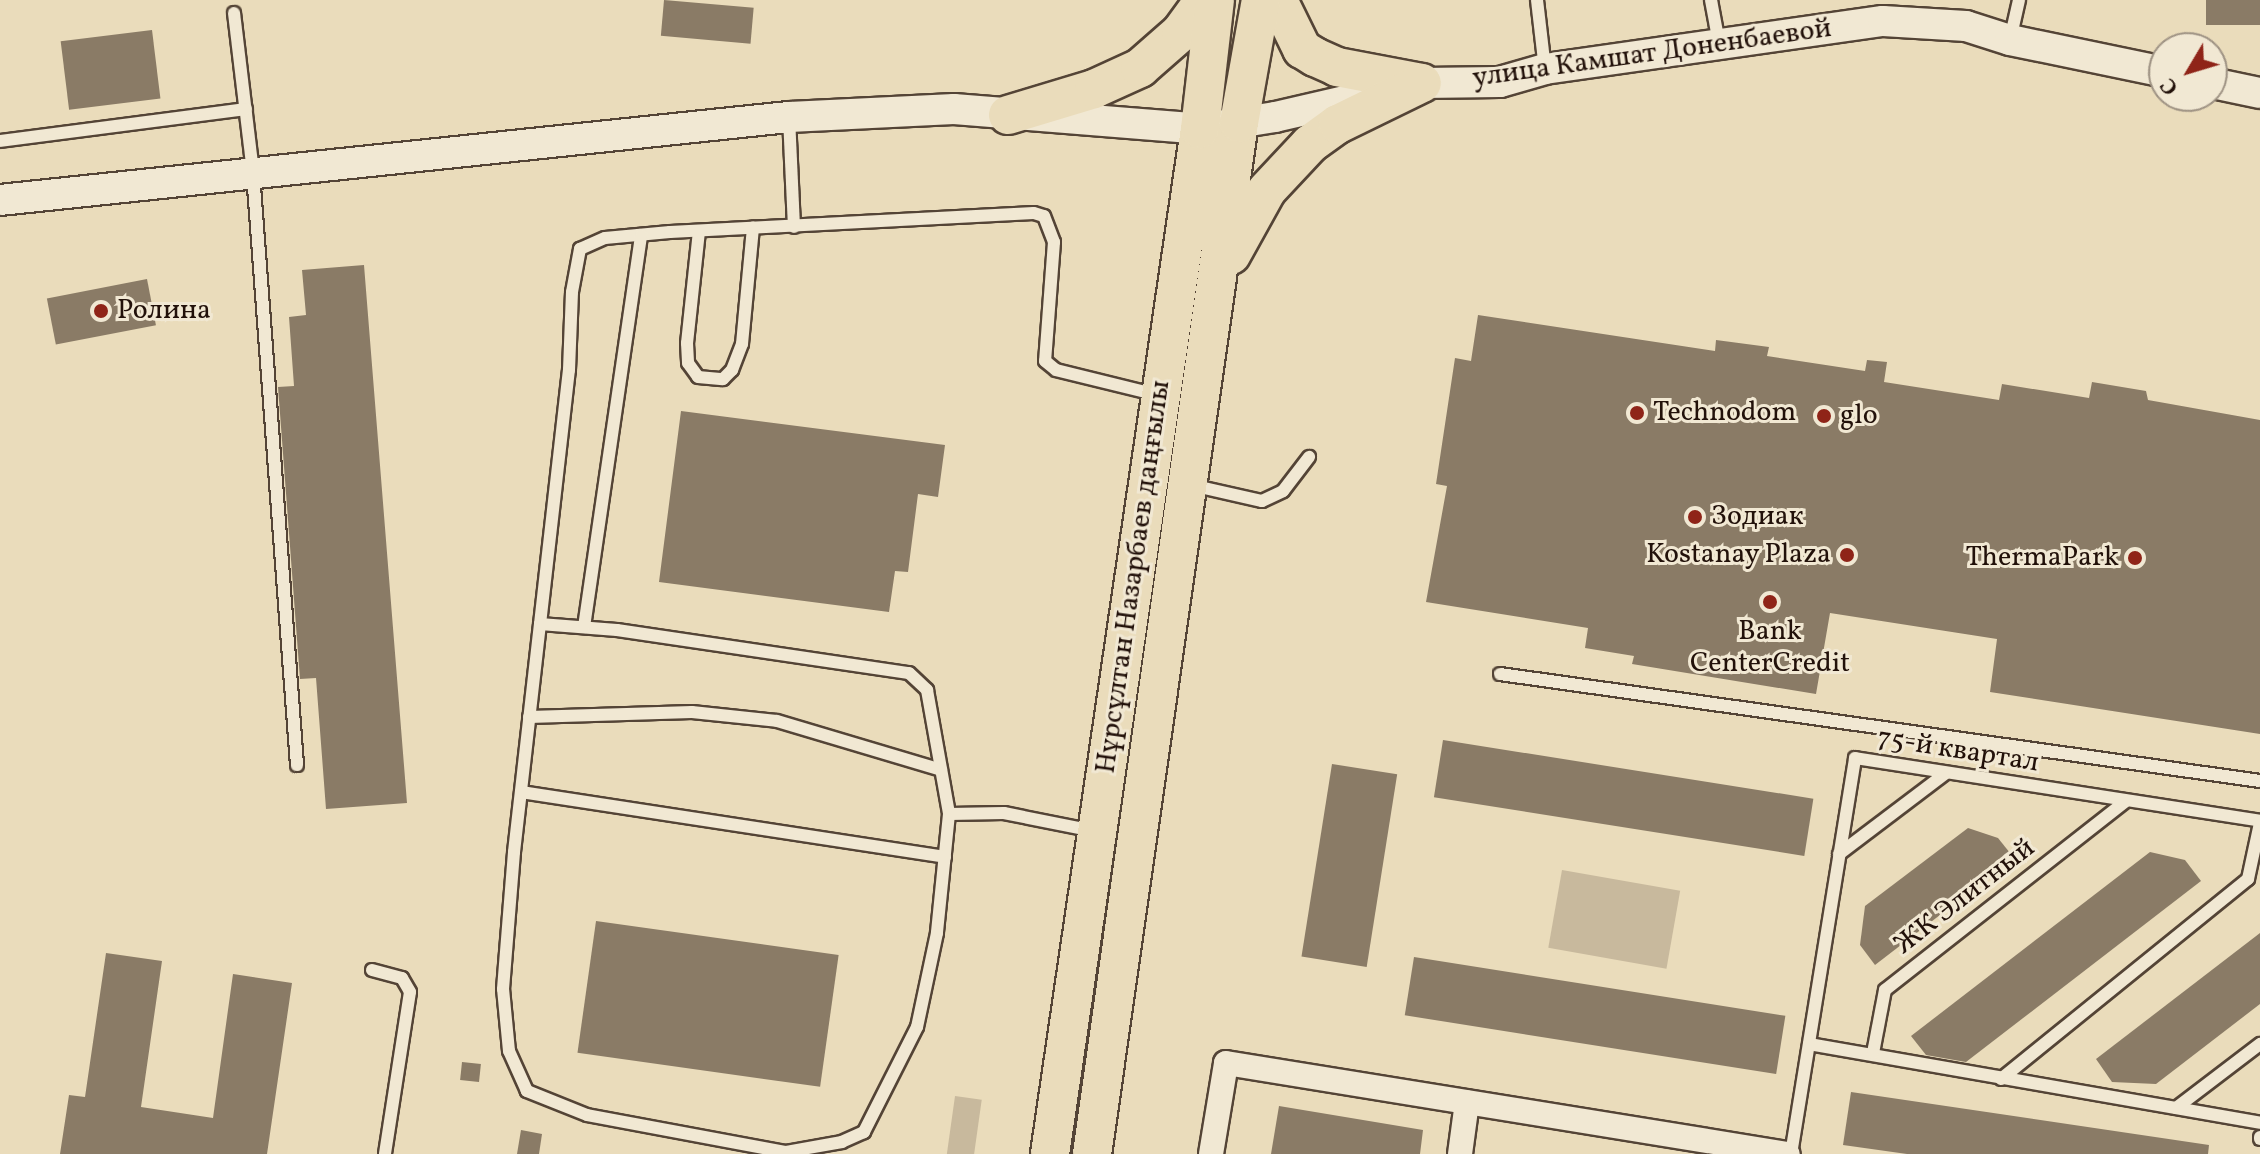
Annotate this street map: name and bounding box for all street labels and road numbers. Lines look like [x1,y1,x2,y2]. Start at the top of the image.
street label: улица Камшат Доненбаевой [1470,12,1834,96]
street label: Нұрсұлтан Назарбаев даңғылы [1090,378,1178,776]
street label: 75-й квартал [1875,722,2041,780]
street label: ЖК Элитный [1888,832,2042,962]

